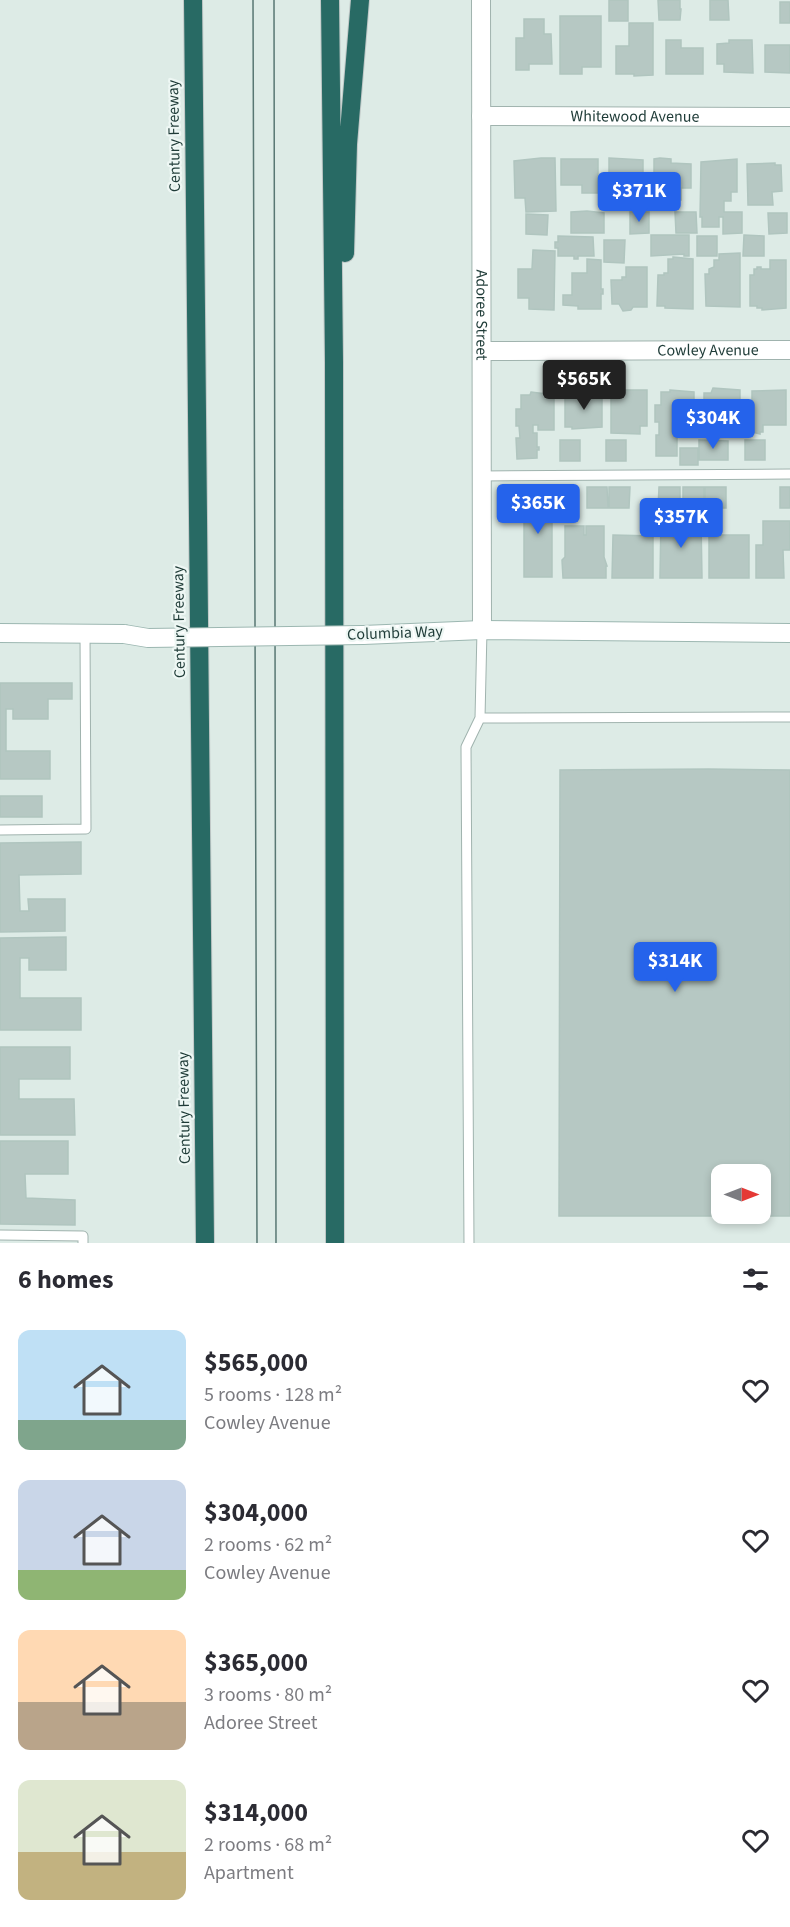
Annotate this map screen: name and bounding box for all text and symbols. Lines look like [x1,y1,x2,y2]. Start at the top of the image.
street label: Century Freeway [162,79,186,192]
street label: Whitewood Avenue [571,105,699,128]
pin: $371K [597,172,681,223]
text: $371K [612,177,666,205]
street label: Adoree Street [470,270,493,361]
street label: Cowley Avenue [657,339,759,361]
pin: $565K [542,360,626,411]
text: $565K [557,365,611,393]
pin: $304K [671,399,755,450]
text: $304K [686,404,740,432]
pin: $365K [496,484,580,535]
text: $365K [511,489,565,517]
pin: $357K [639,498,723,549]
text: $357K [654,503,708,531]
street label: Century Freeway [167,565,191,678]
street label: Columbia Way [347,620,444,646]
pin: $314K [633,942,717,993]
text: $314K [648,947,702,975]
street label: Century Freeway [172,1051,196,1164]
north arrow [711,1164,771,1224]
map controls [711,1164,771,1224]
text: 6 homes [18,1261,113,1298]
icon: filters [739,1263,772,1296]
text: $565,000 [204,1344,308,1381]
icon: home [66,1354,138,1426]
icon: heart [739,1374,772,1407]
text: 5 rooms · 128 m² [204,1381,342,1409]
text: Cowley Avenue [204,1409,331,1437]
text: $304,000 [204,1494,308,1531]
icon: home [66,1504,138,1576]
icon: heart [739,1524,772,1557]
text: 2 rooms · 62 m² [204,1531,332,1559]
text: Cowley Avenue [204,1559,331,1587]
text: $365,000 [204,1644,308,1681]
icon: home [66,1654,138,1726]
icon: heart [739,1674,772,1707]
text: 3 rooms · 80 m² [204,1681,332,1709]
text: Adoree Street [204,1709,318,1737]
text: $314,000 [204,1794,308,1831]
icon: home [66,1804,138,1876]
icon: heart [739,1824,772,1857]
text: 2 rooms · 68 m² [204,1831,332,1859]
text: Apartment [204,1859,294,1887]

